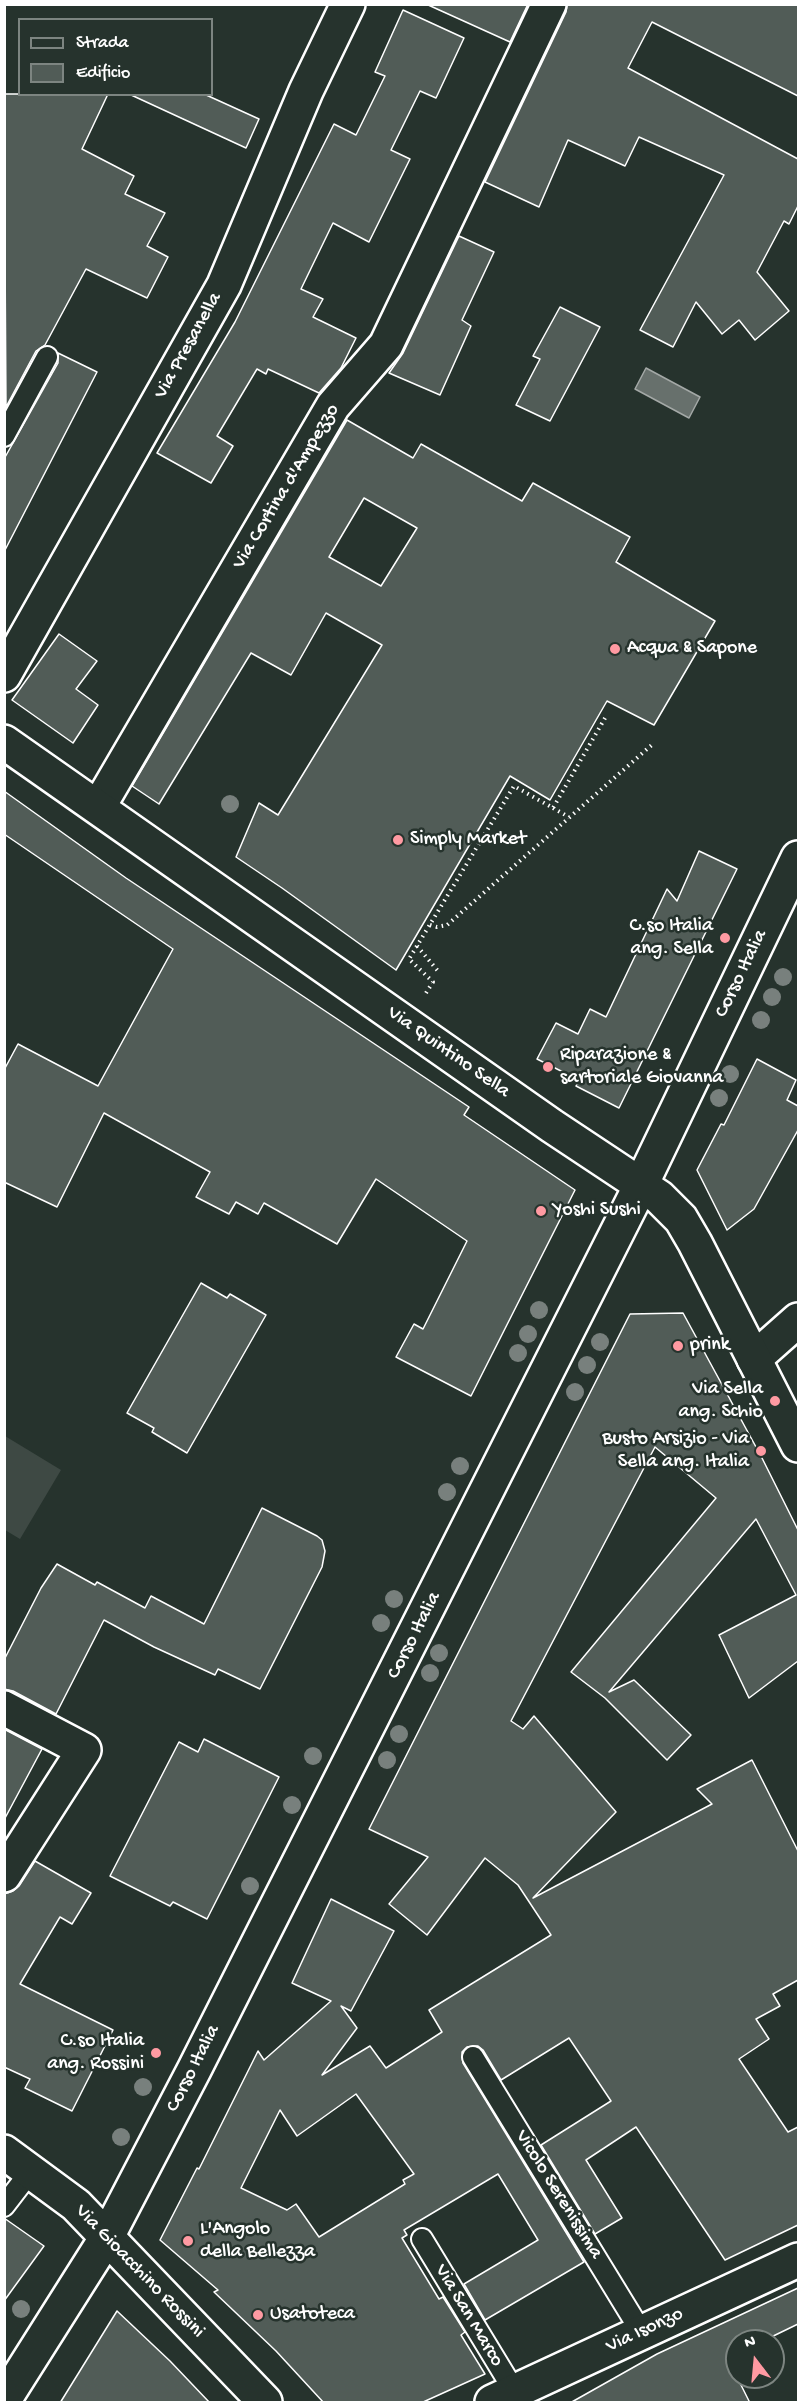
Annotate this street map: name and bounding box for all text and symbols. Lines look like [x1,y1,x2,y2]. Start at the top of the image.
legend [18,18,213,96]
text: Strada [76,33,129,54]
text: Edificio [76,63,130,84]
street label: Via Presanella [150,289,228,403]
street label: Via Cortina d'Ampezzo [228,400,346,574]
place label: Acqua & Sapone [627,637,757,661]
marker: Acqua & Sapone [608,642,622,656]
place label: Simply Market [410,828,526,852]
marker: Simply Market [391,833,405,847]
place label: C.so Italia ang. Sella [629,915,713,962]
street label: Corso Italia [710,926,774,1022]
marker: C.so Italia ang. Sella [718,931,732,945]
street label: Via Quintino Sella [382,1002,514,1104]
place label: Riparazione & sartoriale Giovanna [560,1044,723,1091]
marker: Riparazione & sartoriale Giovanna [541,1060,555,1074]
place label: Yoshi Sushi [553,1199,641,1223]
marker: Yoshi Sushi [534,1204,548,1218]
place label: prink [690,1334,730,1358]
marker: prink [671,1339,685,1353]
place label: Via Sella ang. Schio [678,1378,763,1425]
marker: Via Sella ang. Schio [768,1394,782,1408]
place label: Busto Arsizio - Via Sella ang. Italia [602,1428,749,1475]
marker: Busto Arsizio - Via Sella ang. Italia [754,1444,768,1458]
street label: Corso Italia [383,1588,447,1684]
street label: Corso Italia [162,2021,226,2117]
place label: C.so Italia ang. Rossini [47,2030,144,2077]
marker: C.so Italia ang. Rossini [149,2046,163,2060]
street label: Vicolo Serenissima [509,2126,607,2264]
street label: Via Gioacchino Rossini [69,2200,209,2344]
place label: L'Angolo della Bellezza [200,2218,315,2265]
marker: L'Angolo della Bellezza [181,2234,195,2248]
street label: Via San Marco [428,2260,508,2372]
place label: Usatoteca [270,2303,355,2327]
street label: Via Isonzo [603,2303,687,2359]
marker: Usatoteca [251,2308,265,2322]
north arrow [725,2329,785,2389]
text: N [743,2333,758,2354]

